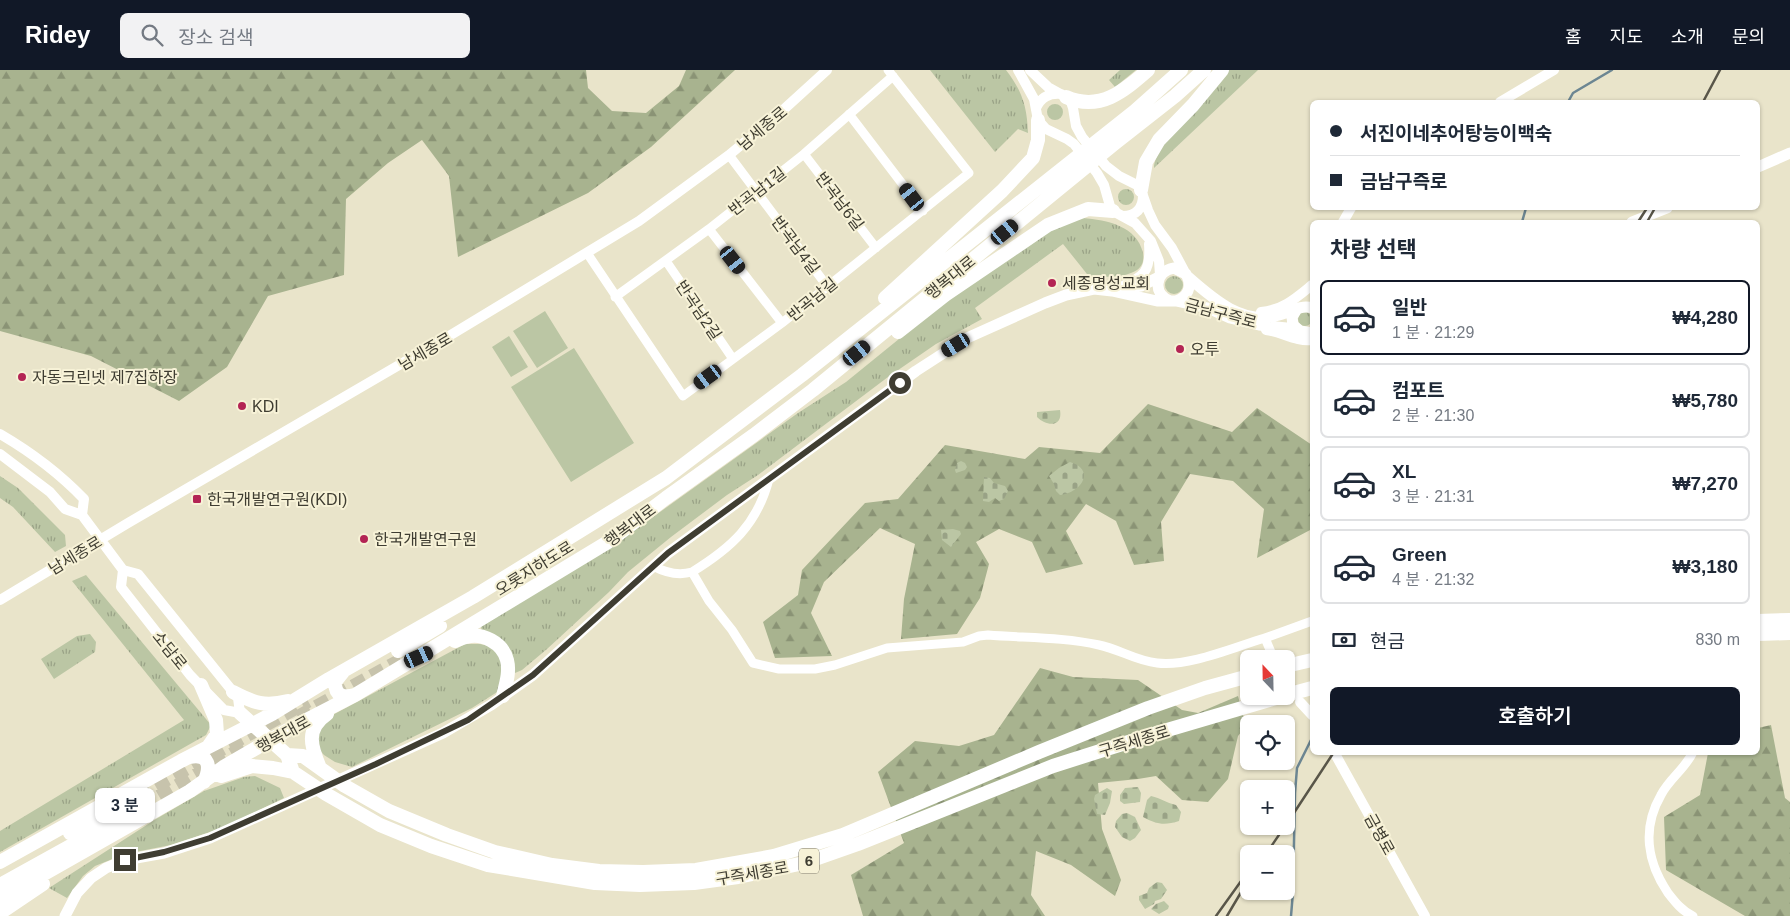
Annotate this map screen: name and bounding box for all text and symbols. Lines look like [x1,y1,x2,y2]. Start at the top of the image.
search box [120,13,470,58]
text: Ridey [25,21,90,48]
icon: search [138,21,166,49]
text: 장소 검색 [178,27,254,48]
text: 홈 [1565,27,1582,47]
text: 지도 [1610,27,1643,47]
text: 소개 [1671,27,1704,47]
text: 문의 [1732,27,1765,47]
street label: 남세종로 [734,103,791,154]
text: 서진이네추어탕능이백숙 [1360,123,1552,144]
street label: 반곡남1길 [725,164,789,219]
street label: 반곡남6길 [812,169,867,233]
text: 금남구즉로 [1360,171,1447,192]
car [896,181,927,213]
street label: 반곡남4길 [768,213,823,277]
car [988,217,1021,247]
text: 차량 선택 [1330,237,1417,262]
car [717,244,748,276]
street label: 행복대로 [922,252,979,303]
street label: 반곡남길 [784,274,841,325]
place label: 세종명성교회 [1062,275,1150,292]
street label: 반곡남2길 [673,277,725,343]
marker: 세종명성교회 [1046,277,1058,289]
icon: car [1332,295,1377,340]
street label: 금남구즉로 [1183,296,1259,331]
text: 일반 [1392,297,1427,318]
text: ₩4,280 [1673,307,1738,328]
text: 1 분 · 21:29 [1392,324,1474,341]
street label: 남세종로 [395,329,455,374]
car [939,331,972,359]
car [840,338,873,368]
place label: 오투 [1190,341,1219,358]
marker: 오투 [1174,343,1186,355]
car [691,362,724,392]
place label: 자동크린넷 제7집하장 [32,369,178,386]
marker: 자동크린넷 제7집하장 [16,371,28,383]
route start [889,372,911,394]
icon: car [1332,378,1377,423]
text: 컴포트 [1392,380,1444,401]
text: ₩5,780 [1673,390,1738,411]
place label: KDI [252,398,279,415]
marker: KDI [236,400,248,412]
text: 2 분 · 21:30 [1392,407,1474,424]
icon: car [1332,461,1377,506]
text: XL [1392,461,1416,482]
text: ₩7,270 [1673,473,1738,494]
text: 3 분 · 21:31 [1392,488,1474,505]
place label: 한국개발연구원(KDI) [207,491,347,508]
marker: 한국개발연구원(KDI) [191,493,203,505]
street label: 행복대로 [602,501,659,550]
place label: 한국개발연구원 [374,531,477,548]
street label: 남세종로 [46,533,105,578]
marker: 한국개발연구원 [358,533,370,545]
street label: 오롯지하도로 [492,538,576,599]
icon: car [1332,544,1377,589]
text: Green [1392,544,1447,565]
text: ₩3,180 [1673,556,1738,577]
text: 4 분 · 21:32 [1392,571,1474,588]
icon: cash [1330,626,1358,654]
street label: 소담로 [149,628,190,673]
text: 현금 [1370,631,1405,652]
text: 830 m [1696,631,1740,648]
car [402,644,435,670]
north arrow [1240,650,1295,705]
map controls [1240,650,1295,900]
button: 호출하기 [1330,687,1740,745]
street label: 행복대로 [253,713,313,756]
button: locate [1240,715,1295,770]
street label: 구즉세종로 [1096,723,1172,760]
button: + [1240,780,1295,835]
callout: 3 분 [95,788,155,822]
text: 3 분 [111,797,139,814]
street label: 금병로 [1361,811,1398,858]
button: − [1240,845,1295,900]
road number: 6 [799,848,819,874]
route end [114,849,136,871]
street label: 구즉세종로 [714,859,790,888]

